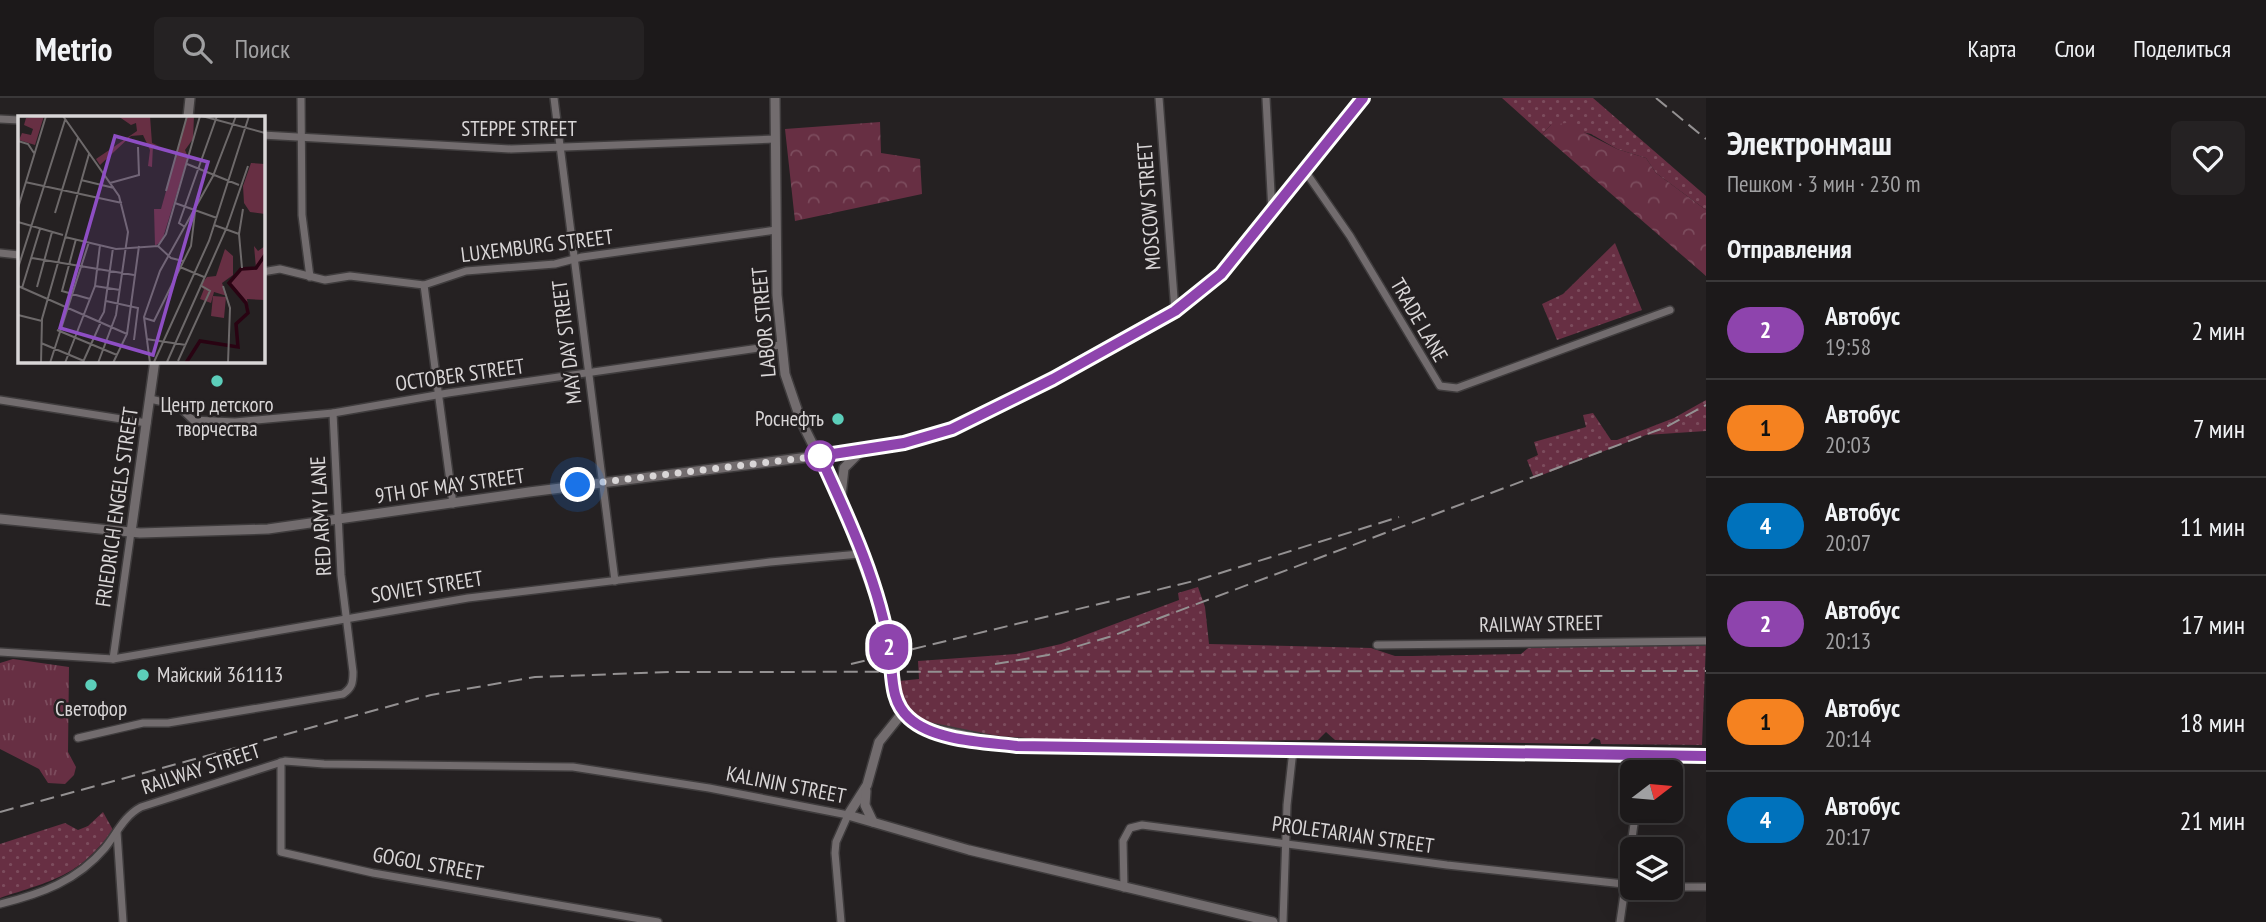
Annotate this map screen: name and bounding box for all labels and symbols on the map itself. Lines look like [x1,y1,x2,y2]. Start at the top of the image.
street label: STEPPE STREET [461,115,577,142]
inset map [18,116,264,362]
street label: MOSCOW STREET [1131,141,1166,271]
street label: LUXEMBURG STREET [459,223,615,268]
street label: LABOR STREET [745,265,782,378]
street label: TRADE LANE [1385,273,1454,367]
street label: MAY DAY STREET [545,278,587,405]
street label: OCTOBER STREET [394,352,527,397]
marker: Центр детского творчества [209,373,225,389]
place label: Центр детского творчества [160,391,274,442]
street label: FRIEDRICH ENGELS STREET [89,405,144,609]
place label: Роснефть [755,405,824,432]
marker: Роснефть [830,411,846,427]
unlabelled marker [805,441,835,471]
street label: RED ARMY LANE [304,455,337,577]
street label: 9TH OF MAY STREET [373,462,527,509]
your location [560,467,595,502]
street label: SOVIET STREET [369,564,485,609]
street label: RAILWAY STREET [1479,609,1604,638]
line badge: 2 [866,624,912,670]
place label: Майский 361113 [157,661,283,688]
marker: Майский 361113 [135,667,151,683]
marker: Светофор [83,677,99,693]
place label: Светофор [55,695,127,722]
street label: RAILWAY STREET [138,736,264,800]
street label: KALININ STREET [724,760,849,809]
north arrow [1620,760,1684,822]
street label: PROLETARIAN STREET [1271,810,1436,859]
street label: GOGOL STREET [371,840,486,887]

